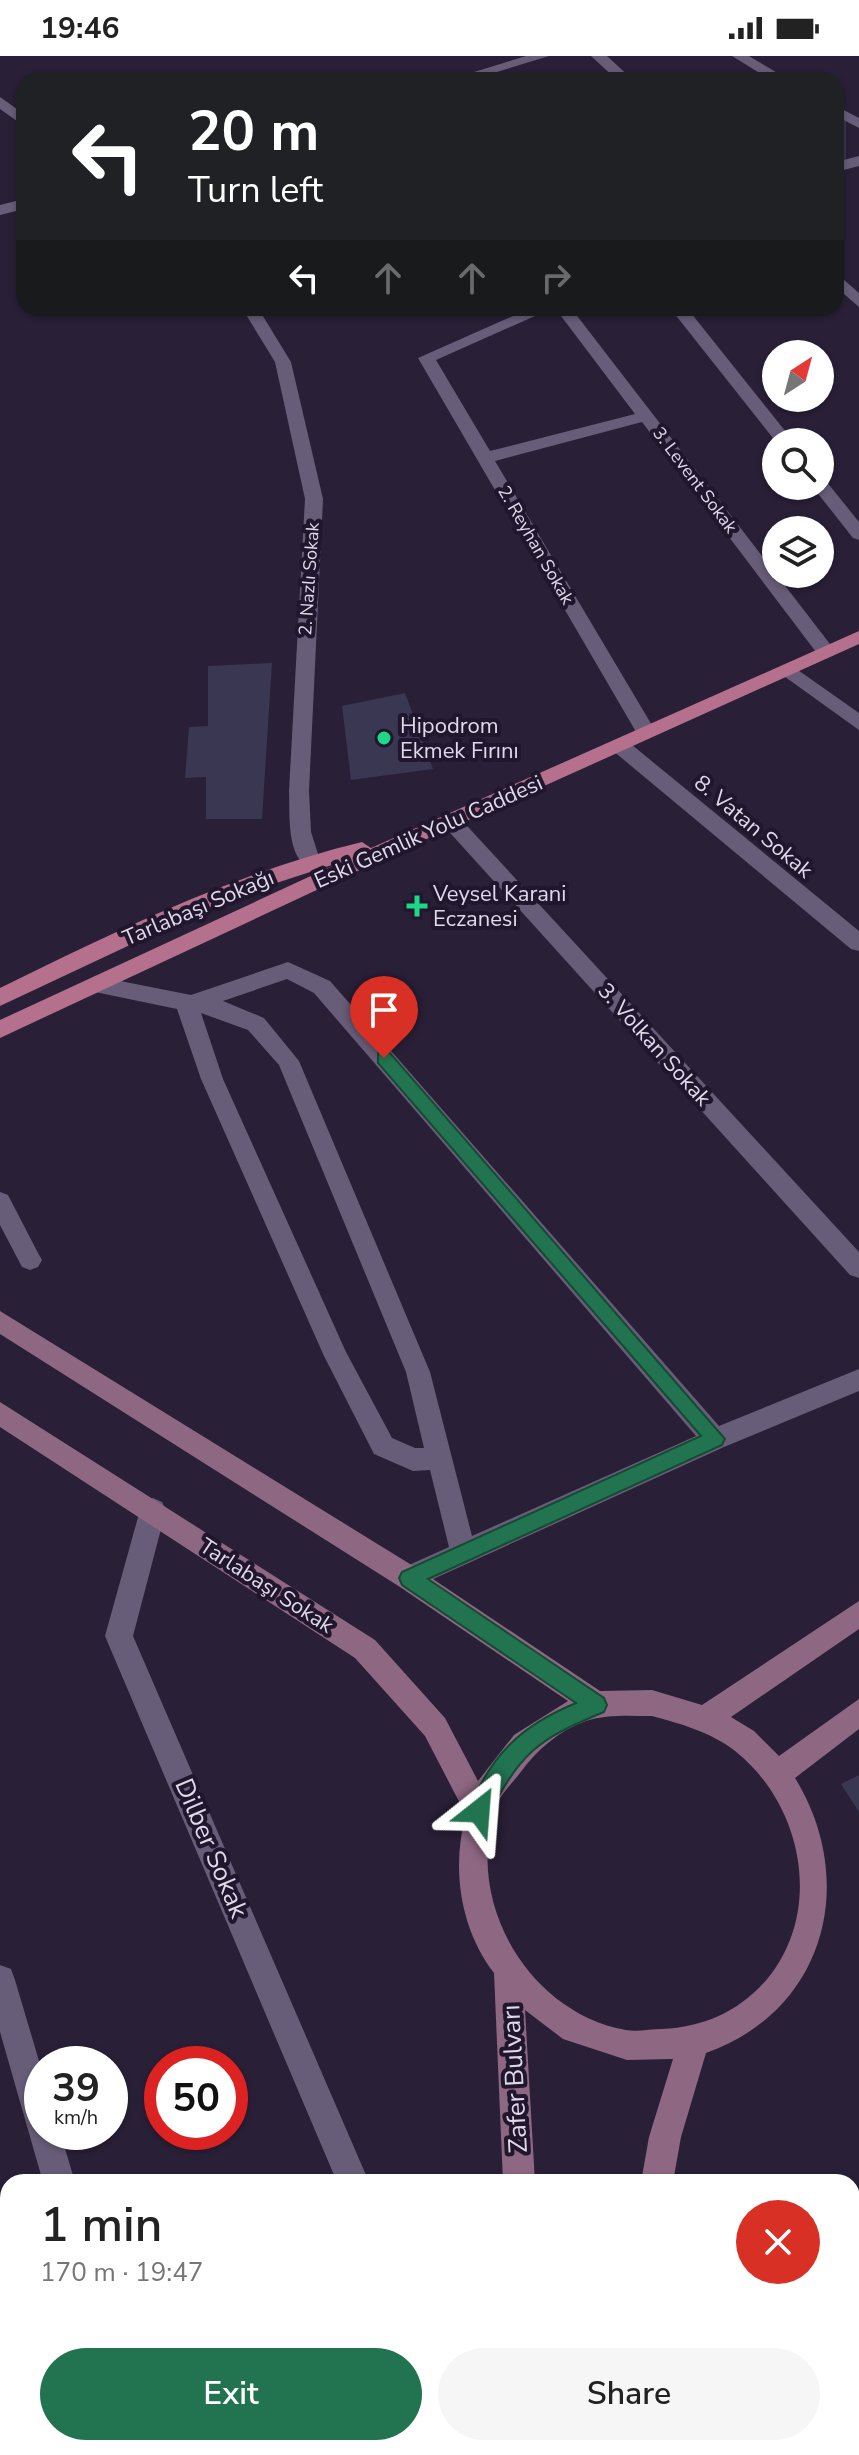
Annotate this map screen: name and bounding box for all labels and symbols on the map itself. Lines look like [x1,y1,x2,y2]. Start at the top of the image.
north arrow [762,340,834,412]
street label: 3. Levent Sokak [647,422,743,539]
street label: 2. Reyhan Sokak [492,481,580,610]
street label: 2. Nazlı Sokak [293,521,325,636]
place label: Hipodrom Ekmek Fırını [400,711,519,766]
marker: Hipodrom Ekmek Fırını [375,729,393,747]
street label: Eski Gemlik Yolu Caddesi [309,768,547,896]
street label: 8. Vatan Sokak [688,768,820,886]
street label: Tarlabaşı Sokağı [118,863,279,953]
place label: Veysel Karani Eczanesi [432,879,566,934]
marker: Veysel Karani Eczanesi [408,897,426,915]
pin [350,976,418,1058]
street label: 3. Volkan Sokak [591,976,718,1114]
street label: Tarlabaşı Sokak [194,1531,340,1641]
position arrow [437,1769,521,1853]
street label: Dilber Sokak [166,1773,257,1924]
street label: Zafer Bulvarı [493,2004,536,2154]
speed limit sign: 50 [144,2046,248,2150]

